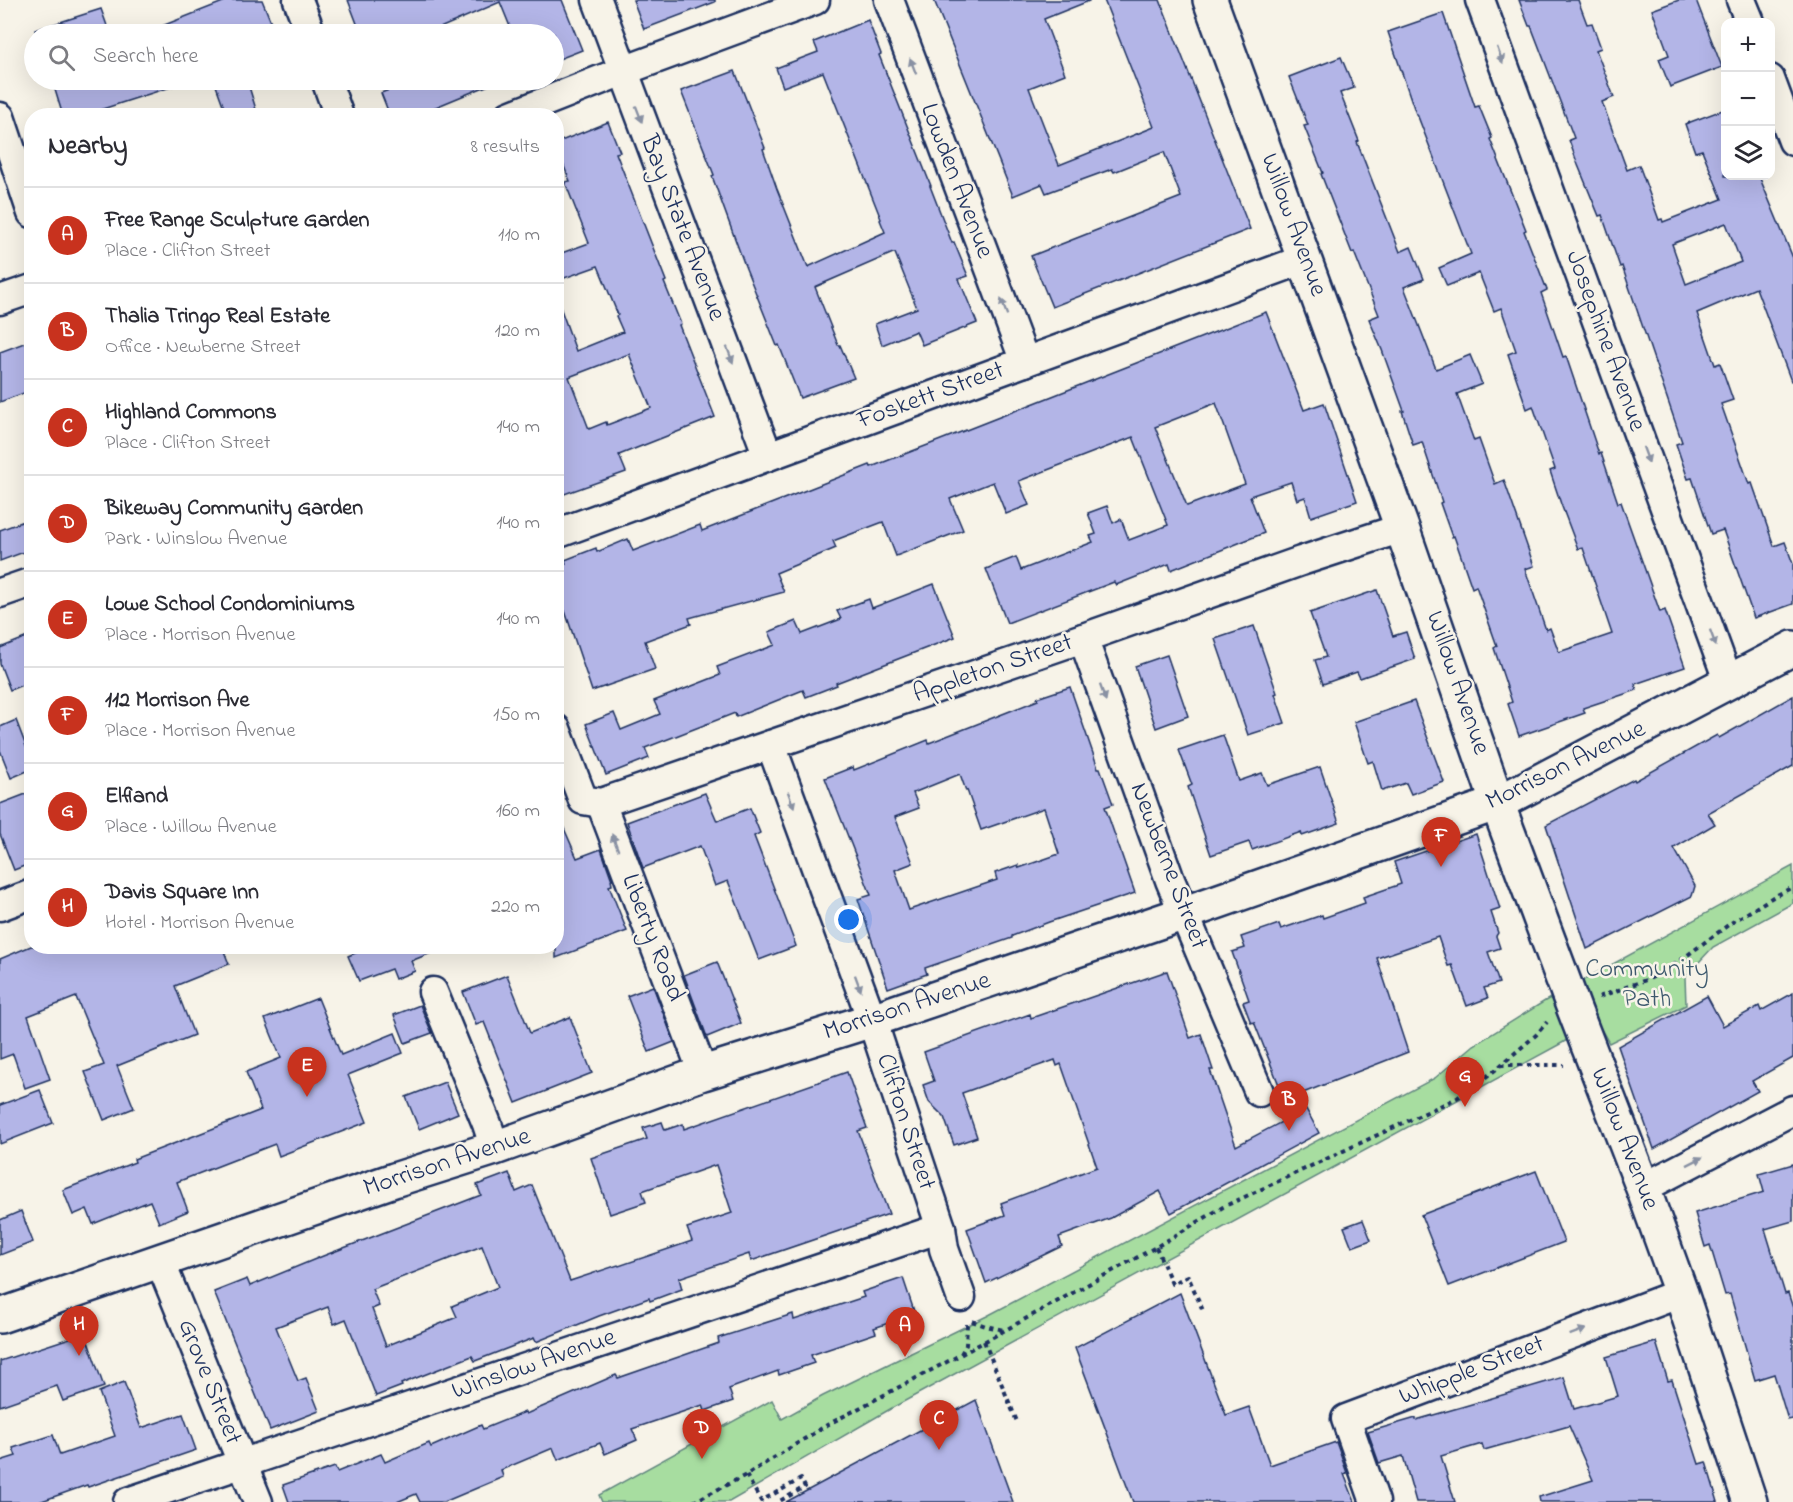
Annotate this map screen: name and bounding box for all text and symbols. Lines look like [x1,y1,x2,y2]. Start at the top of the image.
map controls [1721,18,1775,180]
button: + [1721,18,1775,72]
search box [24,24,564,90]
icon: search [45,41,78,74]
text: Search here [93,41,198,73]
one-way arrow [1496,46,1506,64]
one-way arrow [907,57,917,75]
button: − [1721,72,1775,126]
street label: Lowden Avenue [909,98,1003,264]
one-way arrow [635,105,645,123]
button: layers [1721,126,1775,180]
text: Nearby [48,128,127,166]
street label: Bay State Avenue [629,128,735,327]
text: 8 results [471,133,540,162]
street label: Willow Avenue [1250,148,1337,302]
text: Free Range Sculpture Garden [105,205,369,237]
text: A [61,221,74,250]
text: 110 m [498,221,540,250]
text: Place · Clifton Street [105,237,270,266]
street label: Josephine Avenue [1555,245,1655,437]
one-way arrow [999,298,1008,316]
text: Thalia Tringo Real Estate [105,301,330,333]
text: B [61,317,74,346]
text: 120 m [495,317,540,346]
text: Office · Newberne Street [105,333,301,362]
one-way arrow [725,347,735,365]
street label: Foskett Street [851,352,1010,440]
text: Highland Commons [105,397,277,429]
text: C [62,413,73,442]
text: 140 m [496,413,540,442]
text: Place · Clifton Street [105,429,270,458]
one-way arrow [1642,446,1652,464]
text: Bikeway Community Garden [105,493,363,525]
text: D [60,509,75,538]
text: 140 m [496,509,540,538]
text: Park · Winslow Avenue [105,525,287,554]
text: Lowe School Condominiums [105,589,355,621]
text: E [61,605,74,634]
text: 140 m [496,605,540,634]
street label: Willow Avenue [1415,606,1499,760]
text: Place · Morrison Avenue [105,621,295,650]
street label: Appleton Street [908,624,1078,714]
one-way arrow [1709,629,1719,647]
one-way arrow [1099,684,1109,702]
text: 112 Morrison Ave [105,685,249,717]
text: F [61,701,74,730]
text: 150 m [493,701,540,730]
street label: Morrison Avenue [1480,711,1653,821]
text: Place · Morrison Avenue [105,717,295,746]
street label: Newberne Street [1119,777,1217,955]
text: Elfland [105,781,168,813]
one-way arrow [787,791,797,809]
text: G [61,797,74,826]
text: 160 m [496,797,540,826]
text: Place · Willow Avenue [105,813,277,842]
pin: F [1422,818,1460,867]
one-way arrow [610,833,620,851]
street label: Liberty Road [610,869,694,1008]
text: Davis Square Inn [105,877,259,909]
text: H [62,893,73,922]
text: 220 m [491,893,540,922]
your location [834,905,863,934]
text: Hotel · Morrison Avenue [105,909,294,938]
park label: Community Path [1585,951,1709,1019]
street label: Morrison Avenue [818,962,996,1052]
one-way arrow [853,974,863,992]
pin: E [288,1048,326,1097]
street label: Clifton Street [865,1049,945,1195]
pin: G [1446,1058,1484,1107]
street label: Willow Avenue [1579,1062,1669,1216]
pin: B [1270,1082,1308,1131]
street label: Morrison Avenue [358,1118,536,1208]
one-way arrow [1687,1156,1704,1166]
pin: H [60,1306,98,1356]
pin: A [886,1308,924,1357]
street label: Grove Street [167,1314,252,1451]
street label: Winslow Avenue [447,1319,622,1411]
street label: Whipple Street [1394,1326,1550,1416]
one-way arrow [1569,1327,1587,1336]
pin: C [920,1400,958,1450]
pin: D [682,1410,722,1459]

